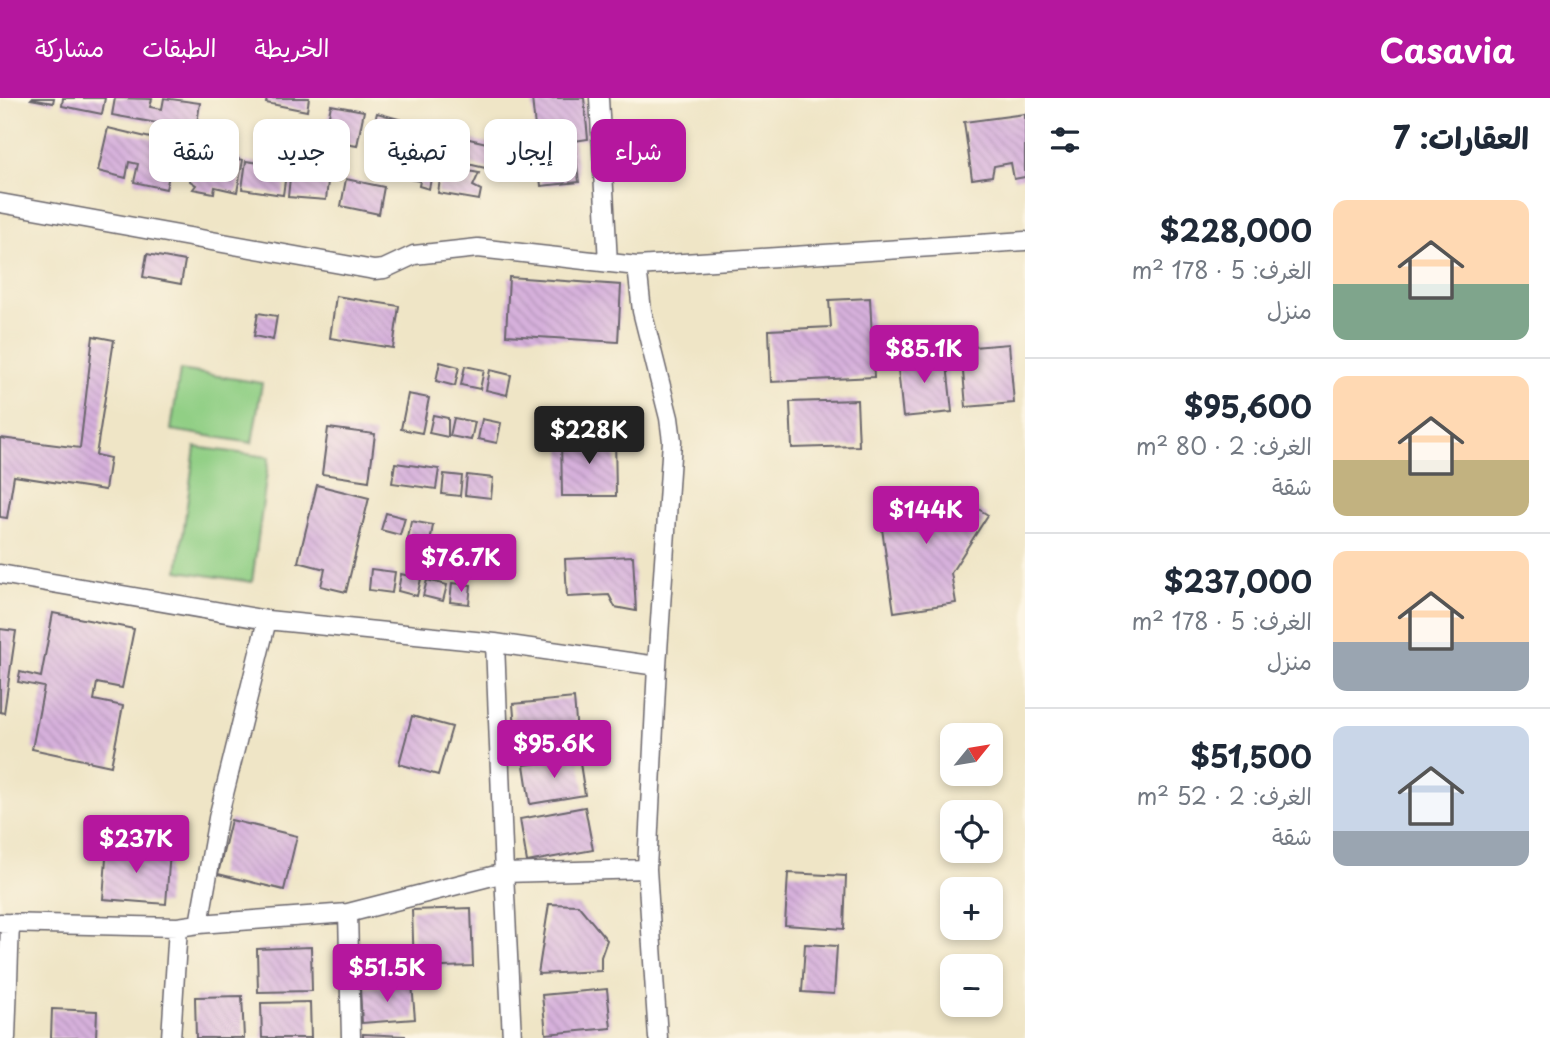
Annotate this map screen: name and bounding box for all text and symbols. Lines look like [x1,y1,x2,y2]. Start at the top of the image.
text: Casavia [1380,24,1515,74]
text: مشاركة [35,29,104,65]
text: الطبقات [142,29,217,65]
text: الخريطة [255,29,329,65]
text: العقارات: 7 [1393,114,1529,159]
chip: شقة [149,119,239,182]
chip: جديد [253,119,350,182]
chip: تصفية [364,119,470,182]
chip: إيجار [484,119,577,182]
chip: شراء [591,119,686,182]
icon: filters [1046,121,1084,159]
text: $228,000 [1160,207,1312,252]
icon: home [1389,228,1473,312]
text: الغرف: 5 · 178 m² [1131,252,1312,287]
text: منزل [1267,292,1312,327]
pin: $85.1K [867,326,981,385]
text: $85.1K [886,330,962,365]
text: $95,600 [1184,383,1312,428]
icon: home [1389,404,1473,488]
pin: $228K [540,406,638,466]
text: $228K [550,411,628,446]
text: الغرف: 2 · 80 m² [1136,428,1312,463]
text: شقة [1272,468,1312,503]
pin: $144K [877,486,975,546]
text: $144K [889,491,963,526]
pin: $76.7K [404,534,518,594]
text: $76.7K [421,539,501,574]
text: $237,000 [1164,558,1312,603]
icon: home [1389,579,1473,663]
text: الغرف: 5 · 178 m² [1131,603,1312,638]
text: منزل [1267,643,1312,678]
pin: $95.6K [497,720,611,780]
north arrow [940,723,1003,786]
map controls [940,723,1003,1017]
text: $95.6K [513,725,595,760]
text: $51,500 [1190,733,1312,778]
icon: home [1389,754,1473,838]
text: الغرف: 2 · 52 m² [1137,778,1312,813]
button: locate [940,800,1003,863]
pin: $237K [87,816,185,875]
text: شقة [1272,818,1312,853]
text: $237K [99,820,173,855]
button: + [940,877,1003,940]
pin: $51.5K [330,944,444,1004]
text: $51.5K [349,949,425,984]
button: − [940,954,1003,1017]

